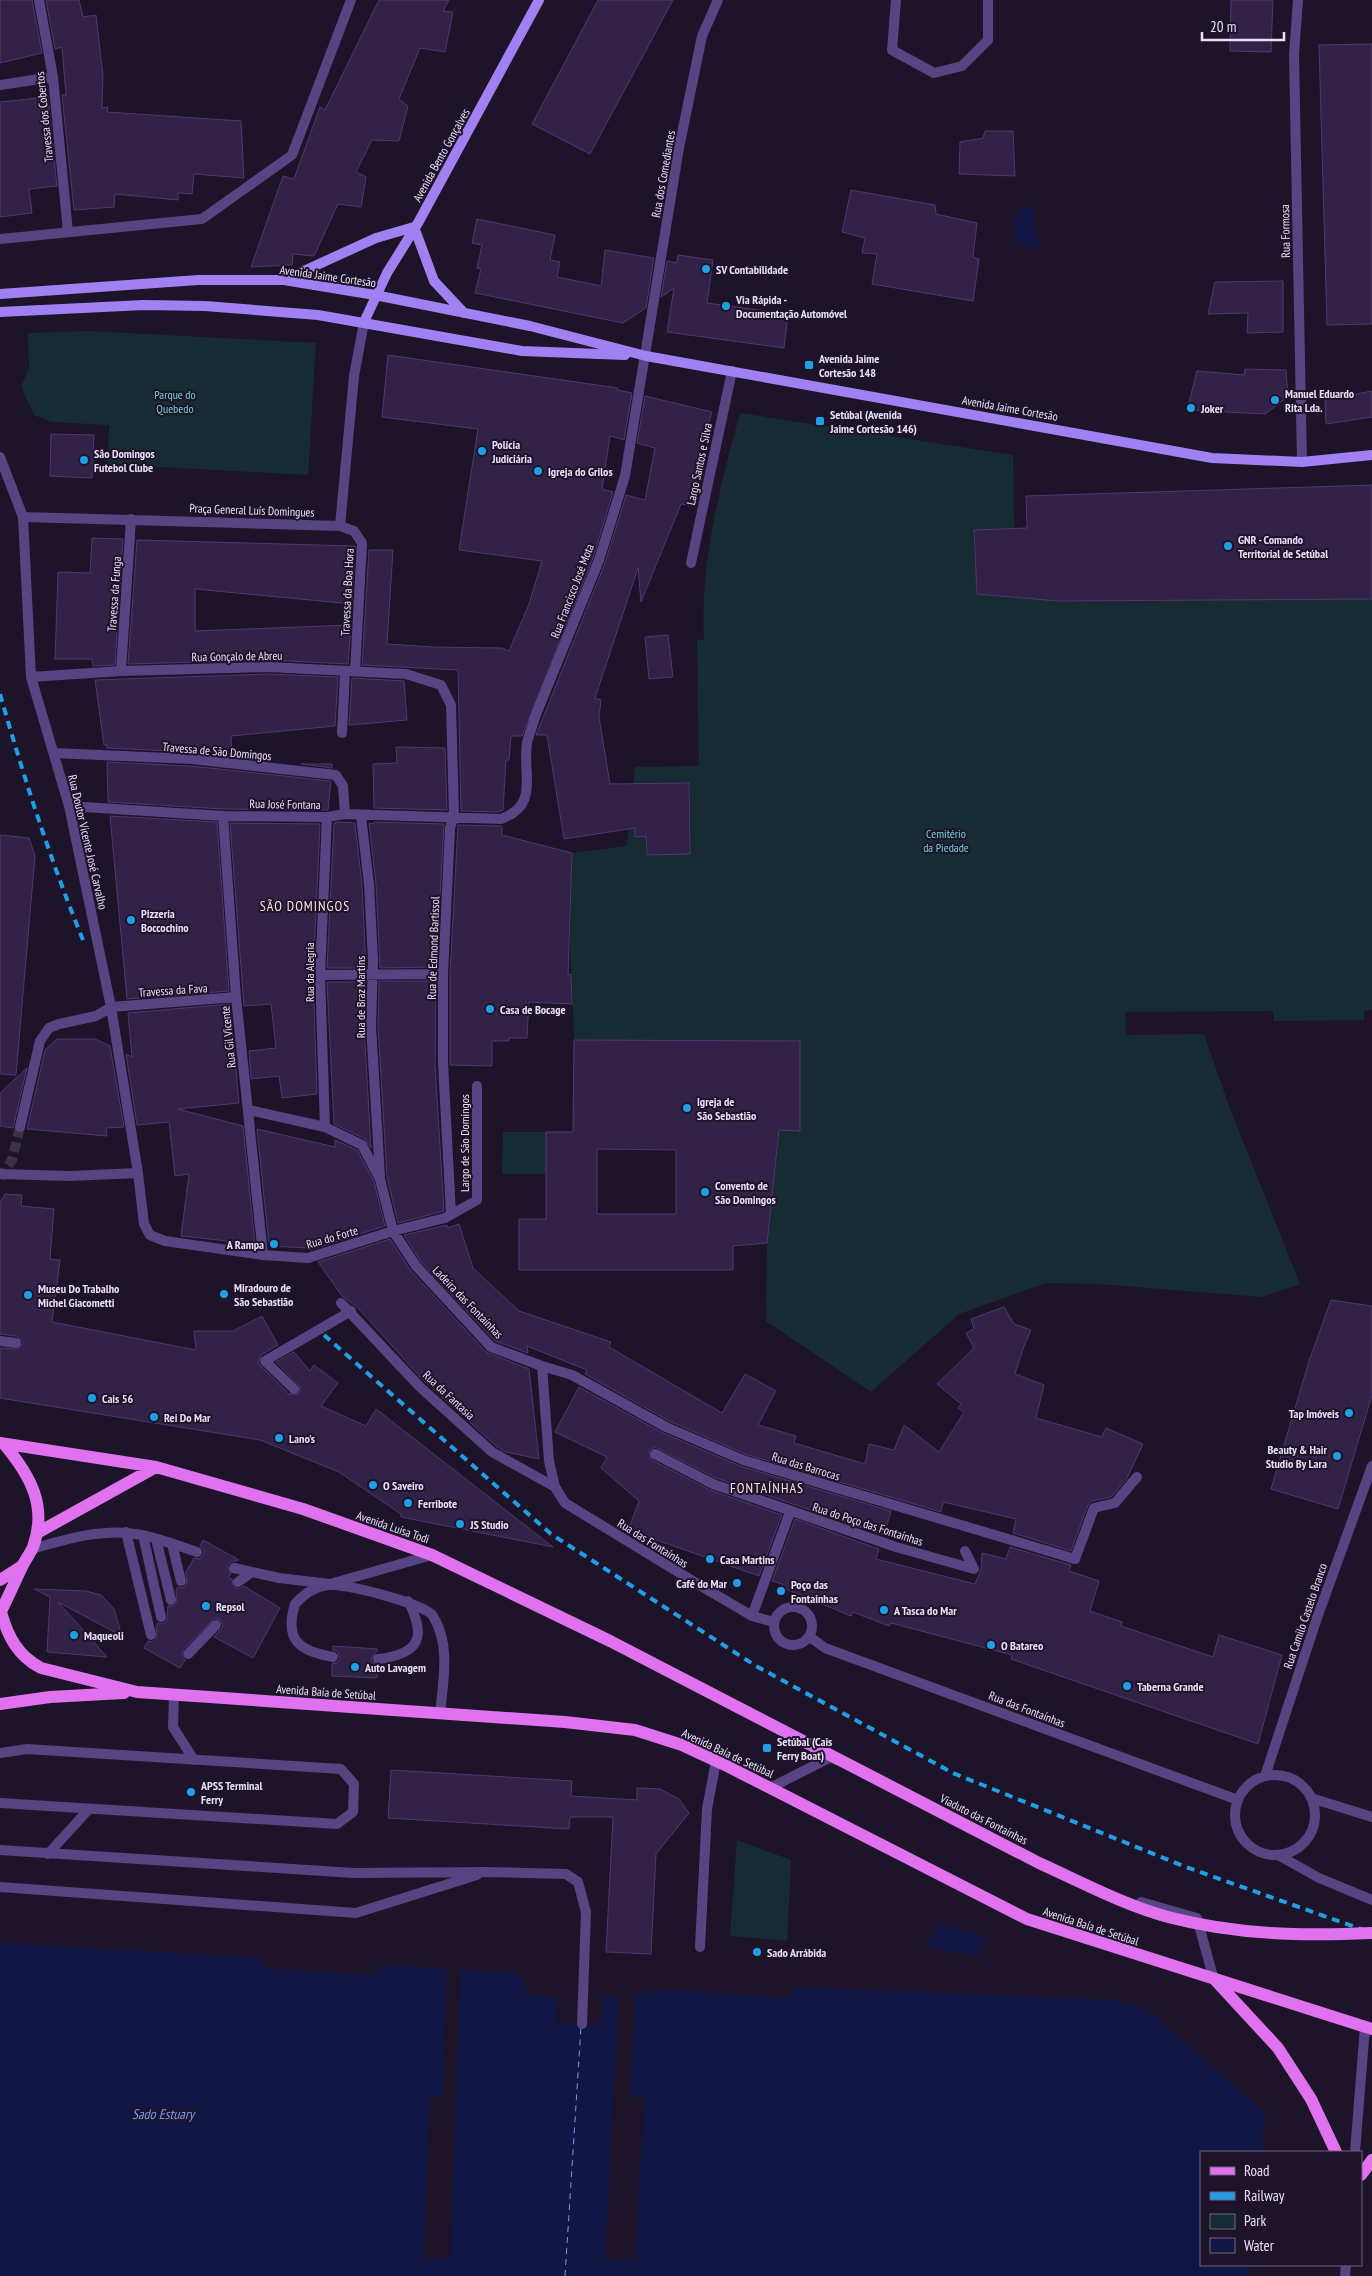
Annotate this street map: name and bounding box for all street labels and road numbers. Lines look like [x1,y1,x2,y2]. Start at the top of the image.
street label: Travessa dos Cobertos [32,71,56,163]
street label: Avenida Bento Gonçalves [409,106,473,204]
street label: Rua dos Comediantes [648,129,678,219]
street label: Rua Formosa [1277,204,1293,258]
street label: Avenida Jaime Cortesão [279,262,377,290]
street label: Avenida Jaime Cortesão [961,392,1059,424]
street label: Largo Santos e Silva [683,421,715,506]
street label: Praça General Luís Domingues [189,500,315,520]
street label: Rua Francisco José Mota [547,541,597,640]
street label: Travessa da Boa Hora [337,548,357,636]
street label: Travessa da Funga [104,556,124,632]
street label: Rua Gonçalo de Abreu [191,648,283,664]
street label: Travessa de São Domingos [162,739,272,763]
street label: Rua Doutor Vicente José Carvalho [65,773,111,911]
street label: Rua José Fontana [249,796,321,812]
street label: Rua de Edmond Bartissol [424,896,442,1000]
street label: Rua da Alegria [302,942,317,1002]
street label: Rua de Braz Martins [353,956,368,1038]
street label: Travessa da Fava [138,980,208,1000]
street label: Rua Gil Vicente [217,1005,239,1069]
street label: Largo de São Domingos [457,1094,472,1192]
street label: Rua do Forte [304,1222,360,1252]
street label: Ladeira das Fontaínhas [430,1263,506,1341]
street label: Rua da Fantasia [420,1367,478,1423]
street label: Rua das Barrocas [770,1449,842,1483]
street label: Rua do Poço das Fontaínhas [811,1499,925,1549]
street label: Avenida Luísa Todi [355,1508,431,1546]
street label: Rua das Fontaínhas [615,1515,691,1571]
street label: Rua Camilo Castelo Branco [1280,1561,1330,1671]
street label: Avenida Baía de Setúbal [276,1681,377,1703]
street label: Rua das Fontaínhas [987,1688,1067,1730]
street label: Avenida Baía de Setúbal [680,1725,777,1781]
street label: Viaduto das Fontainhas [937,1790,1030,1848]
street label: Avenida Baía de Setúbal [1041,1903,1141,1949]

